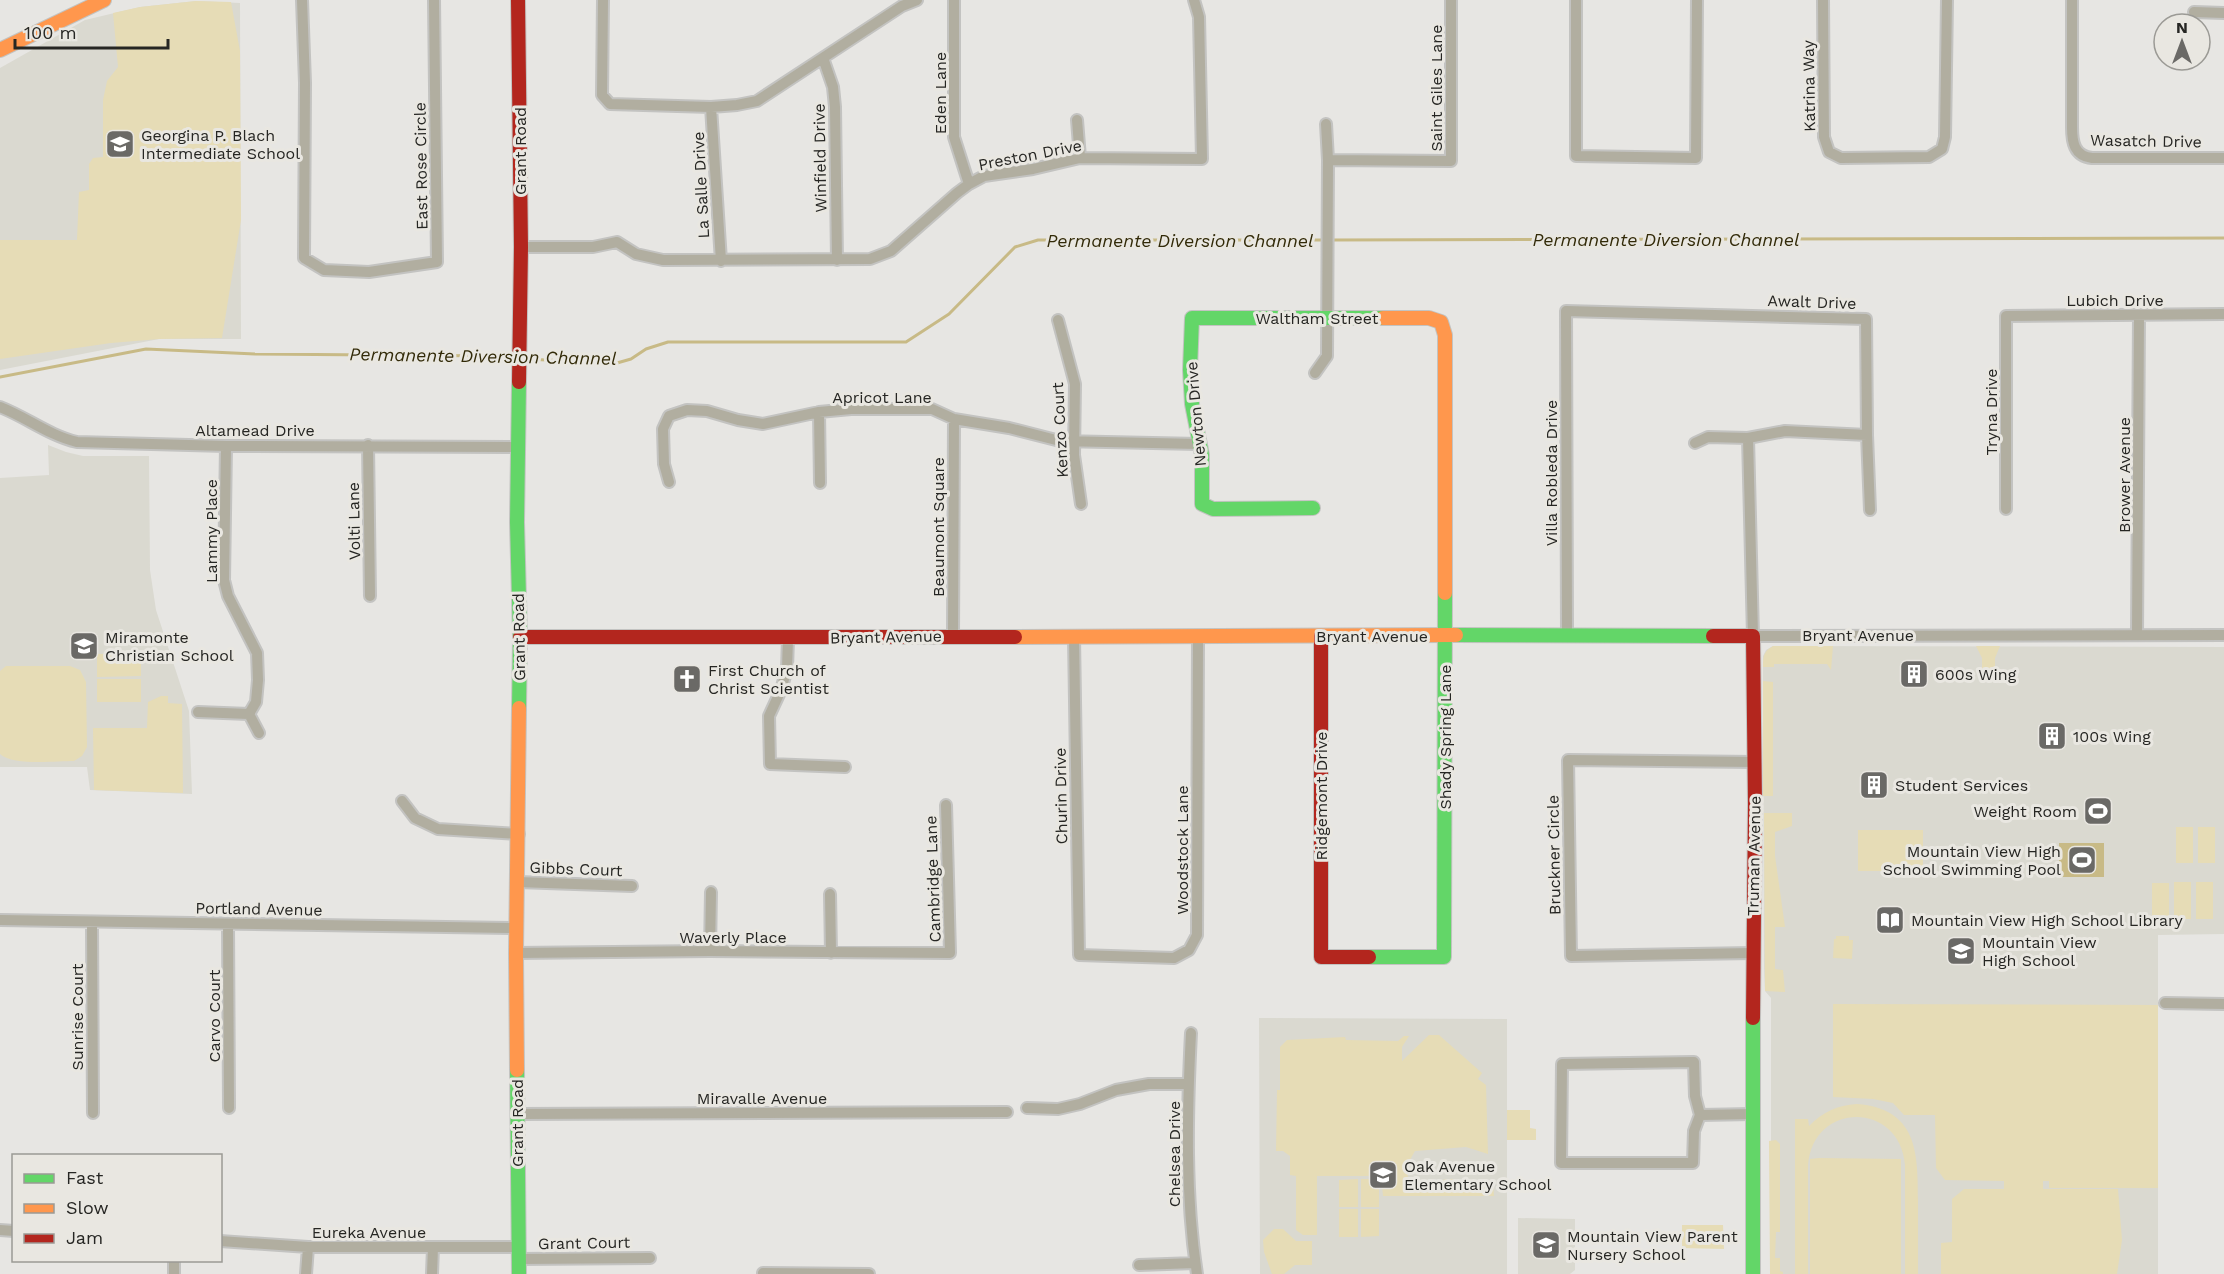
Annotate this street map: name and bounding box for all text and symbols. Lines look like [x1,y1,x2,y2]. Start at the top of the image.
scale bar [15,12,168,50]
north arrow [2152,12,2212,72]
text: N [2176,18,2188,37]
text: 100 m [24,22,77,43]
street label: Saint Giles Lane [1427,25,1446,151]
street label: Katrina Way [1799,39,1819,132]
street label: Eden Lane [931,52,950,134]
street label: East Rose Circle [410,102,432,230]
street label: Winfield Drive [810,103,830,213]
street label: Grant Road [511,107,530,195]
place label: Georgina P. Blach Intermediate School [141,126,300,163]
school or university icon: Georgina P. Blach Intermediate School [104,128,136,160]
street label: La Salle Drive [689,131,713,239]
street label: Wasatch Drive [2090,131,2202,151]
street label: Preston Drive [977,136,1083,174]
water label: Permanente Diversion Channel [1532,229,1800,250]
water label: Permanente Diversion Channel [1046,230,1314,251]
street label: Awalt Drive [1767,291,1857,313]
street label: Lubich Drive [2066,291,2164,310]
street label: Waltham Street [1256,309,1379,328]
water label: Permanente Diversion Channel [349,343,617,369]
street label: Newton Drive [1182,361,1210,467]
street label: Tryna Drive [1982,368,2001,456]
street label: Kenzo Court [1048,381,1072,478]
street label: Apricot Lane [832,388,932,407]
street label: Villa Robleda Drive [1542,400,1561,546]
street label: Brower Avenue [2115,417,2134,533]
street label: Altamead Drive [195,421,315,440]
street label: Beaumont Square [929,457,948,597]
street label: Lammy Place [202,479,221,583]
street label: Volti Lane [344,482,364,560]
street label: Grant Road [509,593,529,681]
street label: Bryant Avenue [1802,626,1914,645]
street label: Bryant Avenue [830,627,942,647]
street label: Bryant Avenue [1316,627,1428,646]
place label: Miramonte Christian School [105,628,234,665]
school or university icon: Miramonte Christian School [68,630,100,662]
building icon: 600s Wing [1898,658,1930,690]
place label: First Church of Christ Scientist [708,661,829,698]
church icon: First Church of Christ Scientist [671,663,703,695]
street label: Shady Spring Lane [1436,664,1455,810]
place label: 600s Wing [1935,665,2017,684]
building icon: 100s Wing [2036,720,2068,752]
place label: 100s Wing [2073,727,2151,746]
street label: Ridgemont Drive [1312,731,1331,861]
street label: Churin Drive [1051,747,1071,845]
building icon: Student Services [1858,769,1890,801]
place label: Student Services [1895,776,2028,795]
street label: Woodstock Lane [1173,785,1192,915]
street label: Bruckner Circle [1543,795,1565,915]
sports icon: Weight Room [2082,795,2114,827]
street label: Truman Avenue [1743,796,1765,916]
place label: Weight Room [1973,802,2077,821]
street label: Cambridge Lane [921,815,945,943]
place label: Mountain View High School Swimming Pool [1883,842,2061,879]
sports icon: Mountain View High School Swimming Pool [2066,844,2098,876]
street label: Gibbs Court [529,858,623,880]
street label: Portland Avenue [195,898,323,920]
library icon: Mountain View High School Library [1874,904,1906,936]
place label: Mountain View High School Library [1911,911,2184,930]
street label: Waverly Place [679,928,787,947]
place label: Mountain View High School [1982,933,2097,970]
school or university icon: Mountain View High School [1945,935,1977,967]
street label: Sunrise Court [68,963,87,1071]
street label: Carvo Court [205,969,224,1063]
street label: Grant Road [508,1079,527,1167]
street label: Miravalle Avenue [697,1089,827,1108]
street label: Chelsea Drive [1165,1101,1184,1207]
legend [12,1154,222,1262]
place label: Oak Avenue Elementary School [1404,1157,1552,1194]
school or university icon: Oak Avenue Elementary School [1367,1159,1399,1191]
text: Fast [66,1167,104,1188]
text: Slow [66,1197,109,1218]
street label: Eureka Avenue [312,1223,426,1242]
text: Jam [66,1227,103,1248]
place label: Mountain View Parent Nursery School [1567,1227,1738,1264]
school or university icon: Mountain View Parent Nursery School [1530,1229,1562,1261]
street label: Grant Court [538,1233,630,1253]

